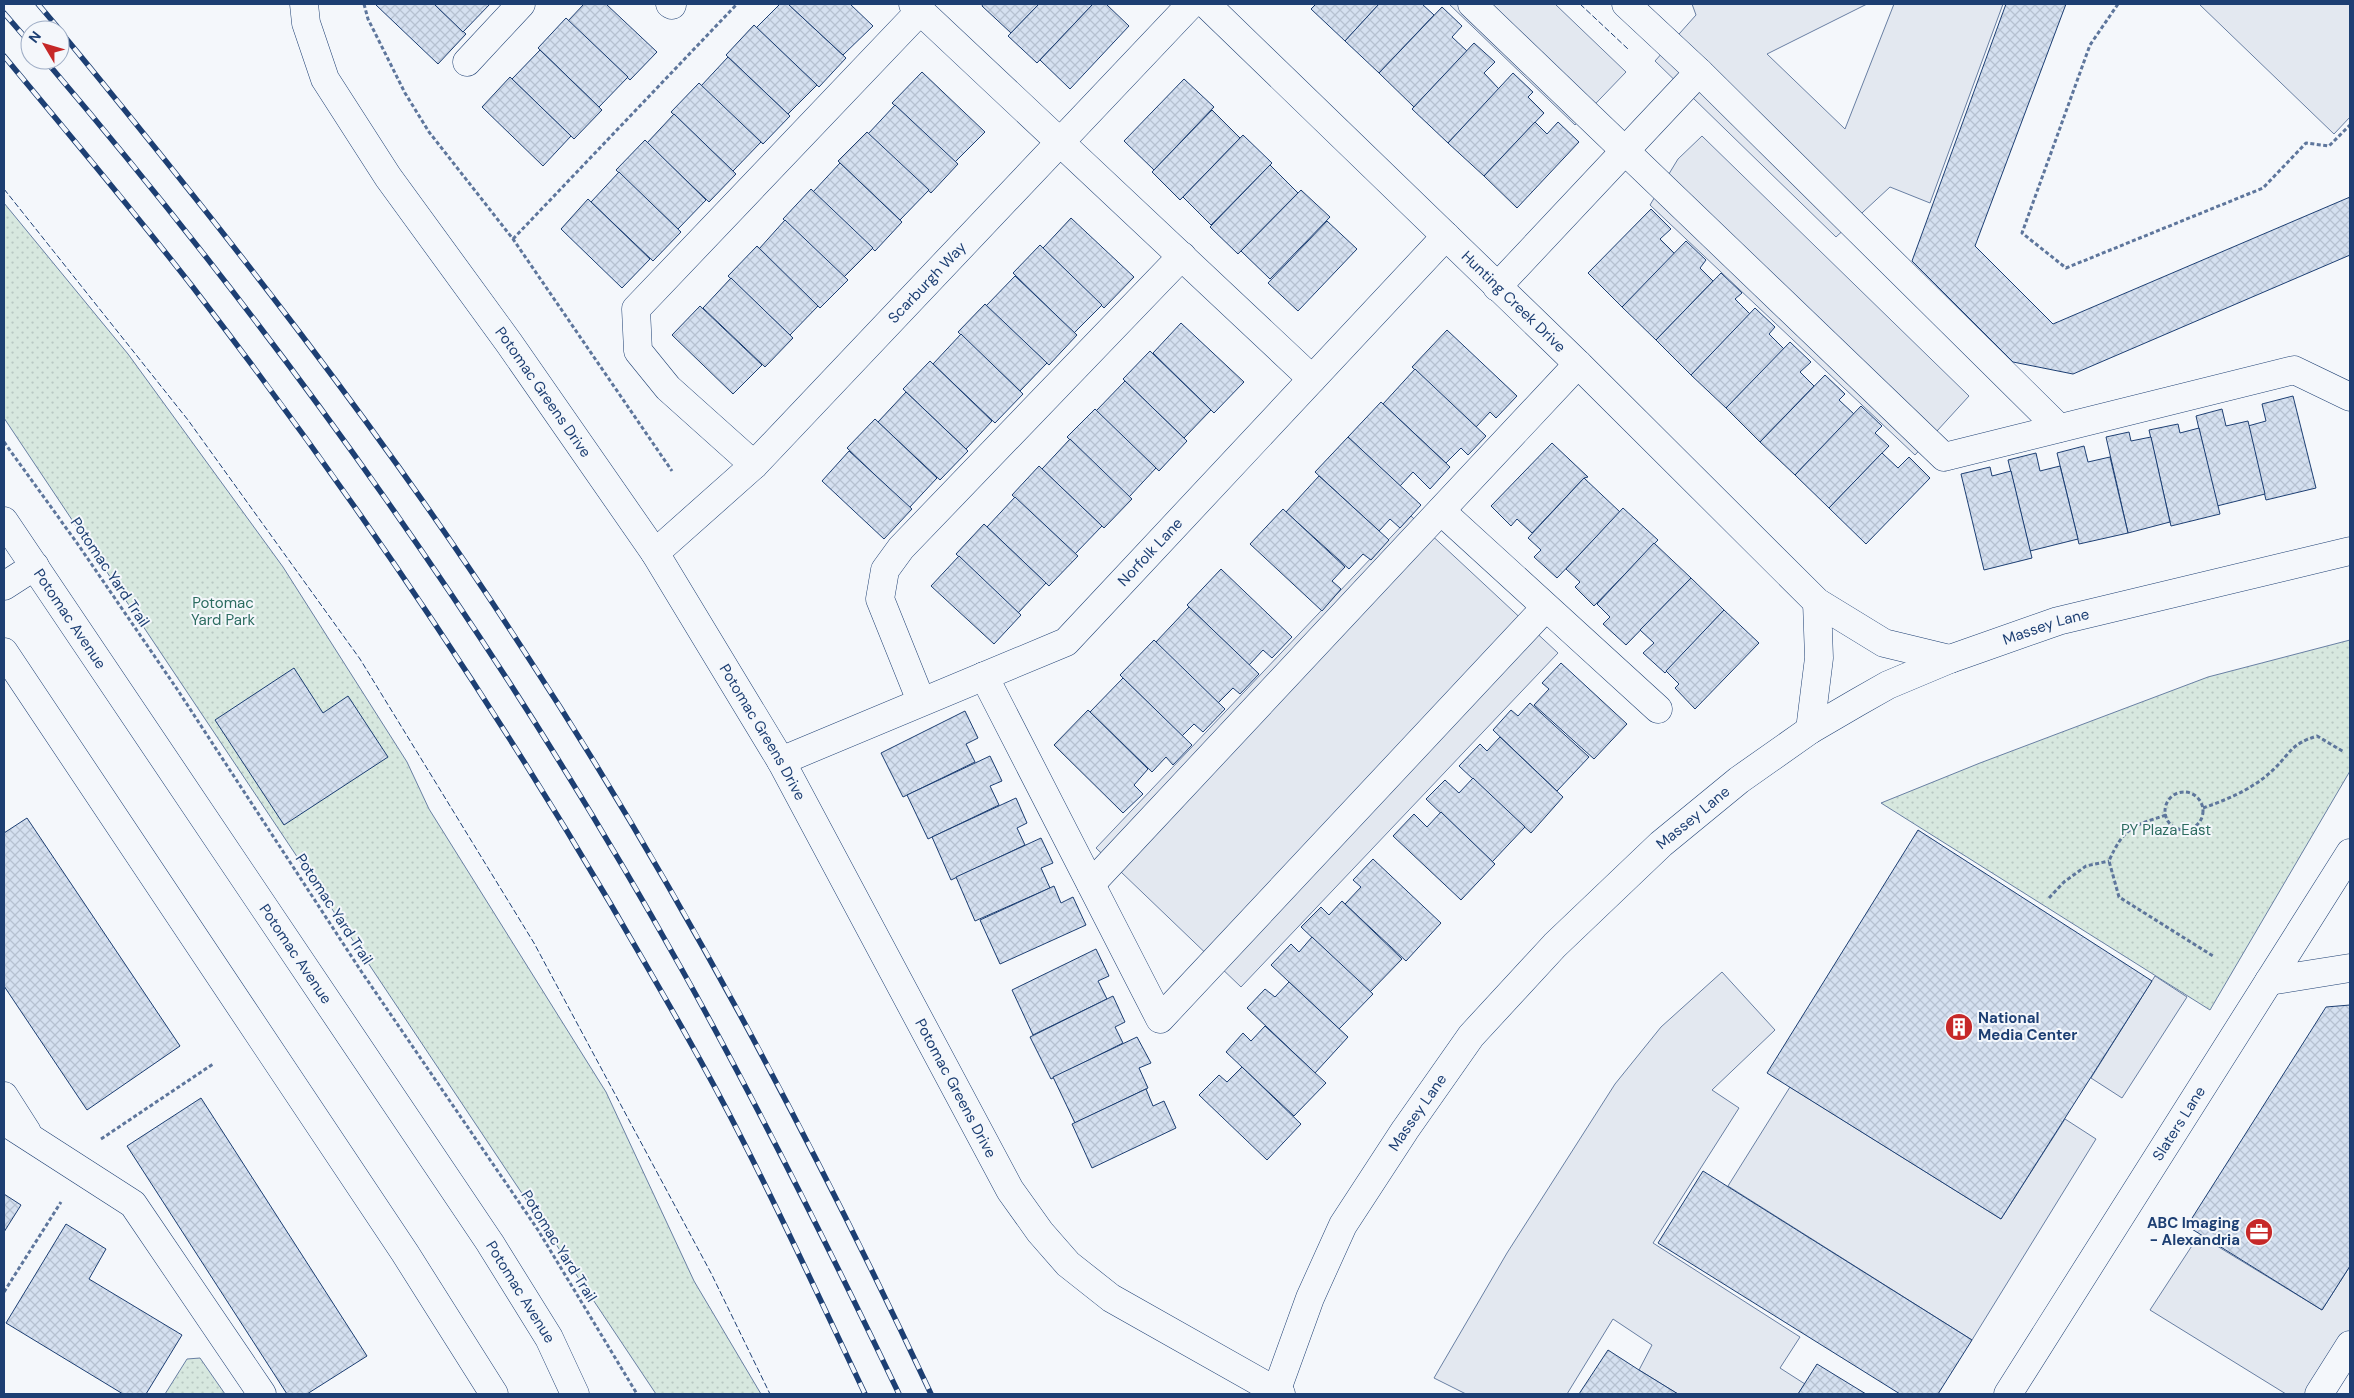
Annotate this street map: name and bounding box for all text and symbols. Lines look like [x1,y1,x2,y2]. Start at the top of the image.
north arrow [20,20,70,70]
text: N [25,27,45,47]
street label: Scarburgh Way [884,237,971,328]
street label: Hunting Creek Drive [1457,246,1570,357]
street label: Potomac Greens Drive [491,323,596,461]
street label: Potomac Yard Trail [66,513,154,631]
street label: Norfolk Lane [1113,514,1187,591]
street label: Potomac Avenue [29,565,111,673]
park label: Potomac Yard Park [191,593,255,630]
street label: Massey Lane [2000,604,2091,650]
street label: Potomac Greens Drive [715,660,810,804]
street label: Massey Lane [1652,782,1734,854]
park label: PY Plaza East [2121,820,2211,840]
street label: Potomac Yard Trail [291,850,377,968]
street label: Potomac Avenue [255,900,336,1008]
place label: National Media Center [1978,1008,2077,1045]
building icon: National Media Center [1944,1012,1974,1042]
street label: Potomac Greens Drive [910,1015,1001,1161]
street label: Massey Lane [1384,1070,1451,1155]
street label: Slaters Lane [2148,1082,2210,1165]
street label: Potomac Yard Trail [517,1186,601,1306]
place label: ABC Imaging - Alexandria [2147,1213,2240,1250]
office icon: ABC Imaging - Alexandria [2244,1217,2274,1247]
street label: Potomac Avenue [481,1237,560,1347]

